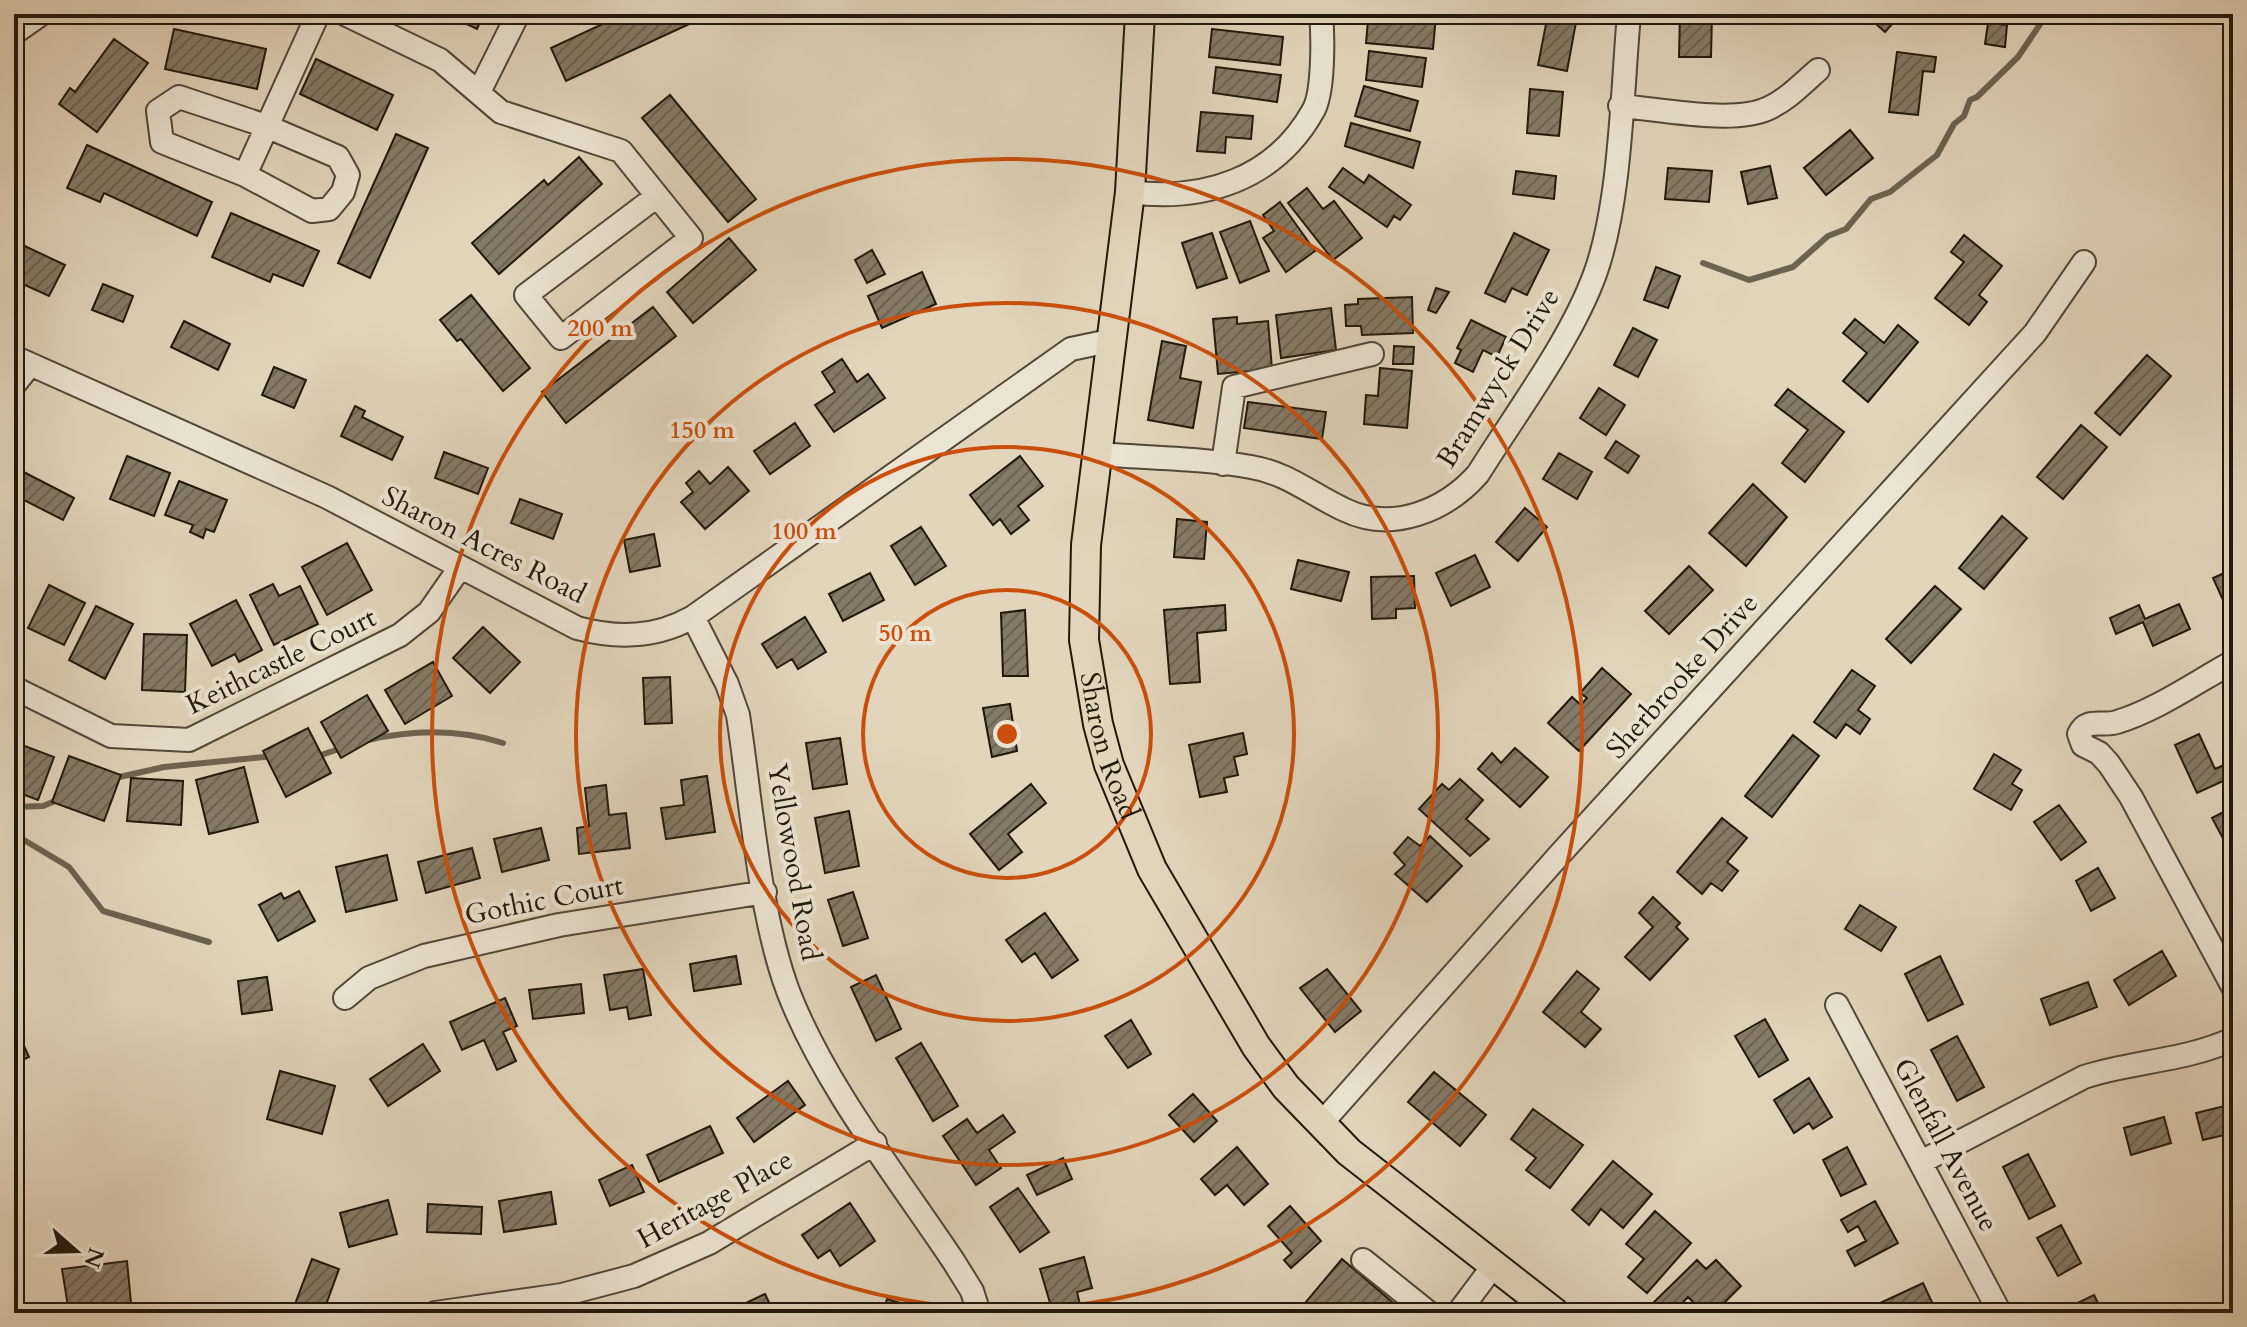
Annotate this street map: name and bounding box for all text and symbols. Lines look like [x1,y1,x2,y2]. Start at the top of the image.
street label: Bramwyck Drive [1427,281,1569,475]
text: 200 m [567,312,634,345]
text: 150 m [669,414,736,447]
street label: Sharon Acres Road [375,477,593,613]
text: 100 m [771,515,838,548]
street label: Sherbrooke Drive [1597,585,1767,767]
street label: Keithcastle Court [180,598,383,723]
text: 50 m [878,617,932,650]
street label: Sharon Road [1071,669,1148,825]
centre of rings [993,720,1021,748]
street label: Yellowood Road [758,760,830,964]
street label: Gothic Court [462,866,627,934]
street label: Glenfall Avenue [1884,1052,2008,1238]
street label: Heritage Place [630,1141,800,1257]
north arrow [36,1211,116,1291]
text: N [76,1243,111,1272]

